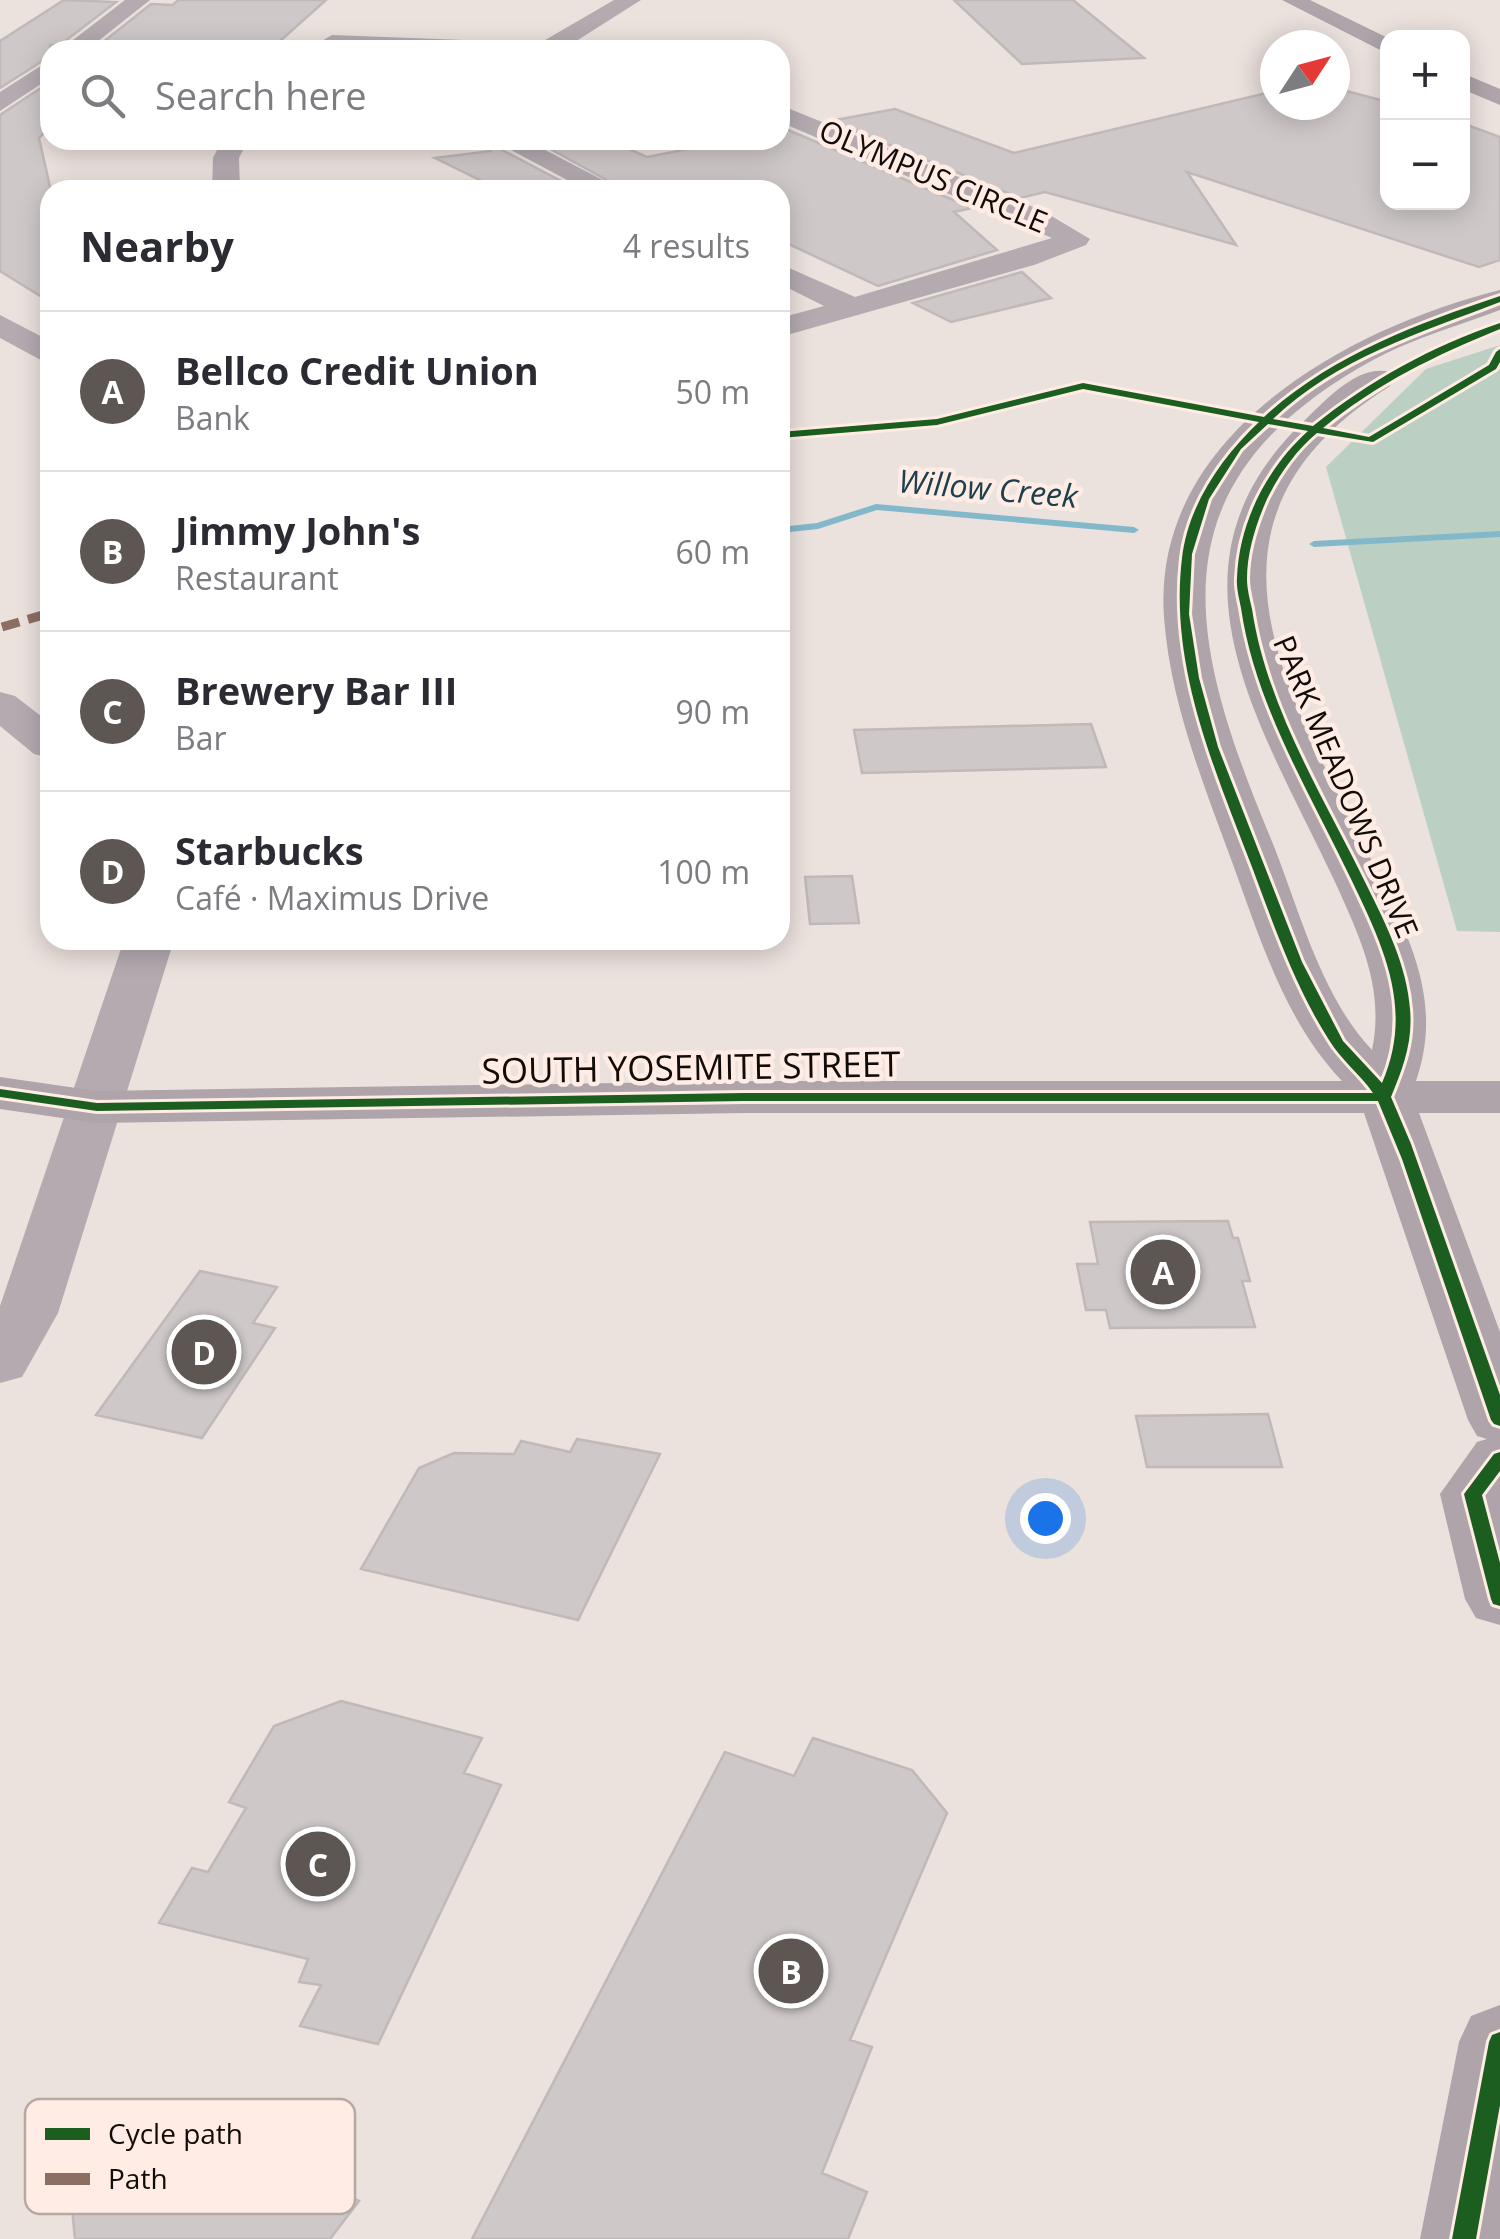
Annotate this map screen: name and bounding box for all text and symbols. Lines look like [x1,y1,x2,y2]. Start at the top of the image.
north arrow [1260,30,1350,120]
map controls [1380,30,1470,210]
button: + [1380,30,1470,120]
search box [40,40,790,150]
icon: search [75,68,130,123]
text: Search here [155,69,367,121]
street label: OLYMPUS CIRCLE [813,109,1054,242]
button: − [1380,120,1470,210]
text: Nearby [80,217,234,274]
text: 4 results [623,224,750,267]
text: Bellco Credit Union [175,344,539,396]
text: A [101,370,124,413]
text: 50 m [675,370,750,413]
text: Bank [175,396,250,439]
water label: Willow Creek [897,458,1081,517]
text: Jimmy John's [175,504,420,556]
text: B [102,530,123,573]
text: 60 m [675,530,750,573]
text: Restaurant [175,556,339,599]
street label: PARK MEADOWS DRIVE [1264,629,1429,944]
text: Brewery Bar III [175,664,457,716]
text: C [102,690,123,733]
text: 90 m [675,690,750,733]
text: Bar [175,716,227,759]
text: Starbucks [175,824,364,876]
text: D [101,850,124,893]
text: 100 m [657,850,750,893]
text: Café · Maximus Drive [175,876,489,919]
street label: SOUTH YOSEMITE STREET [481,1039,901,1094]
pin: A [1130,1234,1196,1310]
pin: D [172,1314,236,1390]
your location [1020,1493,1071,1544]
pin: C [286,1826,350,1902]
pin: B [758,1934,824,2008]
legend [25,2099,355,2214]
text: Cycle path [108,2114,243,2152]
text: Path [108,2159,168,2197]

